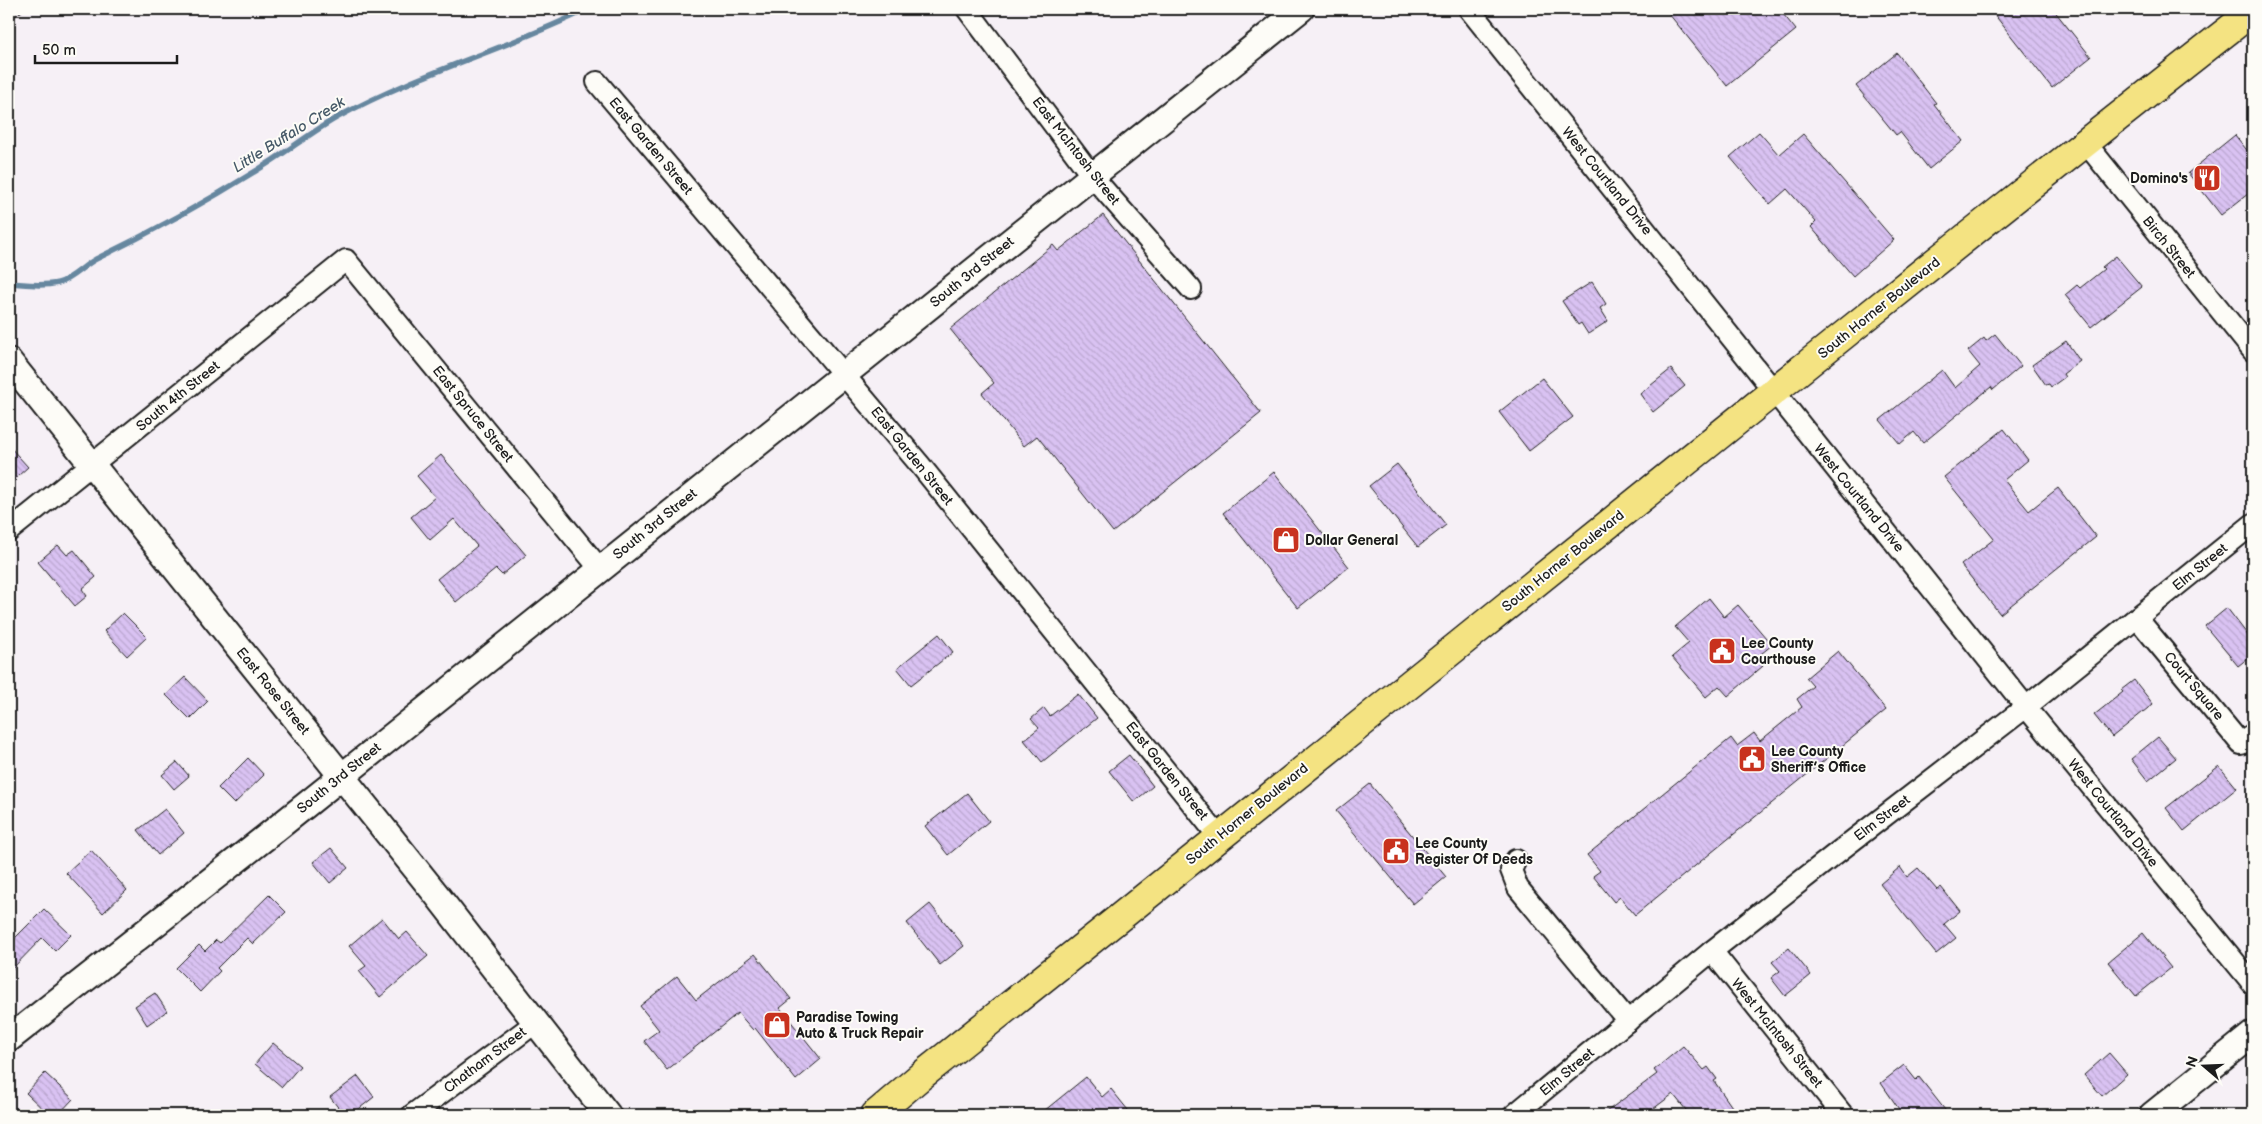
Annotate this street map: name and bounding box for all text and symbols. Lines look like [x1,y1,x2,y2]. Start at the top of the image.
scale bar [35,32,178,64]
text: 50 m [42,41,76,60]
water label: Little Buffalo Creek [229,92,349,177]
street label: East Garden Street [605,94,697,199]
street label: East McIntosh Street [1029,94,1124,209]
street label: West Courtland Drive [1558,124,1656,238]
restaurant icon: Domino's [2192,163,2222,193]
place label: Domino's [2130,170,2188,187]
street label: Birch Street [2139,213,2200,282]
street label: South 3rd Street [927,232,1018,311]
street label: South Horner Boulevard [1815,254,1943,362]
street label: South 4th Street [133,357,224,435]
street label: East Spruce Street [429,362,517,466]
street label: East Garden Street [867,403,957,509]
street label: West Courtland Drive [1810,441,1908,555]
street label: South 3rd Street [610,484,701,563]
street label: South Horner Boulevard [1499,507,1627,615]
shop icon: Dollar General [1271,525,1301,555]
place label: Dollar General [1305,532,1398,549]
street label: Elm Street [2169,539,2231,594]
place label: Lee County Courthouse [1741,635,1816,668]
public building icon: Lee County Courthouse [1707,636,1737,666]
street label: East Rose Street [233,644,314,739]
street label: Court Square [2160,648,2228,724]
street label: East Garden Street [1122,718,1212,824]
street label: South 3rd Street [294,738,385,817]
place label: Lee County Sheriff’s Office [1771,743,1866,776]
public building icon: Lee County Sheriff’s Office [1737,744,1767,774]
street label: West Courtland Drive [2064,756,2162,870]
street label: South Horner Boulevard [1183,760,1311,868]
street label: Elm Street [1851,791,1914,845]
place label: Lee County Register Of Deeds [1415,835,1533,868]
public building icon: Lee County Register Of Deeds [1381,836,1411,866]
street label: West McIntosh Street [1728,975,1827,1092]
place label: Paradise Towing Auto & Truck Repair [795,1009,924,1042]
shop icon: Paradise Towing Auto & Truck Repair [762,1010,792,1040]
street label: Chatham Street [440,1023,530,1097]
north arrow [2180,1042,2230,1092]
street label: Elm Street [1536,1044,1598,1100]
text: N [2182,1054,2202,1070]

